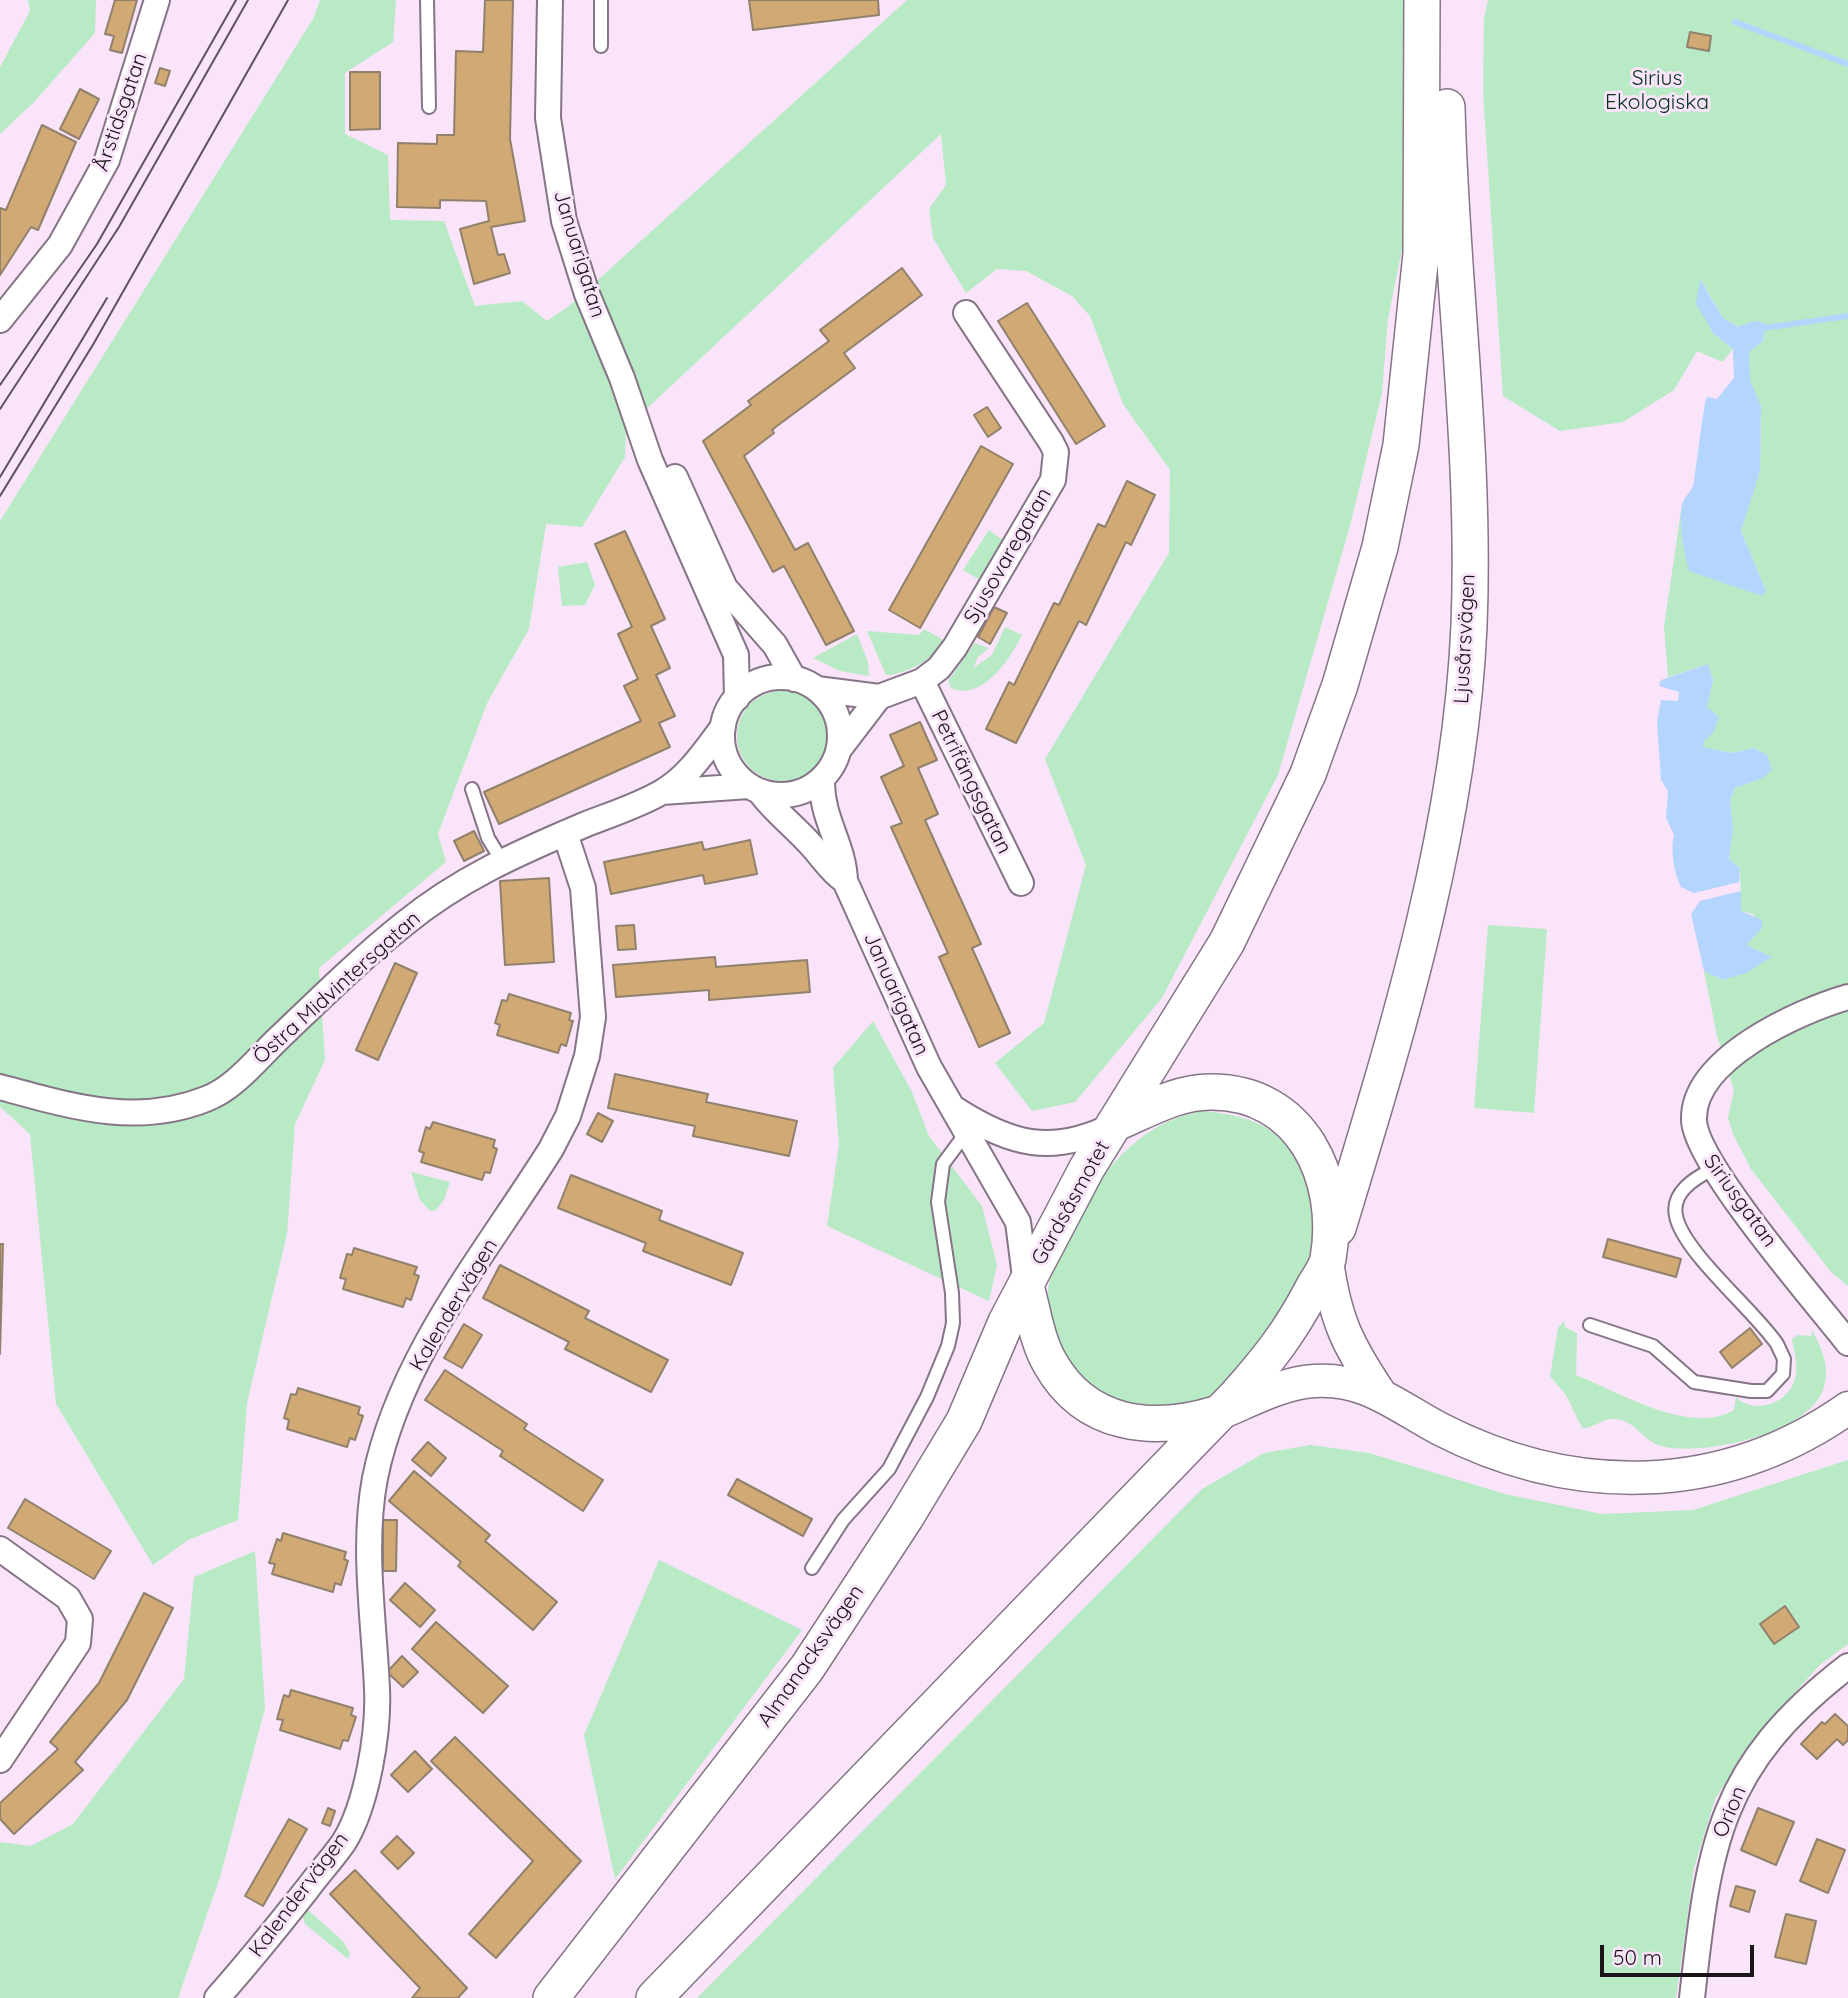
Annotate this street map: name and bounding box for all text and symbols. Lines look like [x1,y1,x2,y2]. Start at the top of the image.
street label: Årstidsgatan [89,50,153,174]
park label: Sirius Ekologiska [1605,66,1709,116]
street label: Januarigatan [548,187,610,321]
street label: Sjusovaregatan [959,484,1057,628]
street label: Ljusårsvägen [1449,573,1481,705]
street label: Petrifängsgatan [925,706,1017,858]
street label: Östra Midvintersgatan [248,906,426,1070]
street label: Januarigatan [858,929,934,1059]
street label: Gärdsåsmotet [1026,1136,1116,1270]
street label: Siriusgatan [1698,1150,1782,1252]
street label: Kalendervägen [405,1234,503,1376]
street label: Almanacksvägen [753,1580,869,1732]
street label: Orion [1708,1782,1752,1842]
street label: Kalendervägen [244,1828,354,1962]
scale bar [1603,1932,1757,1976]
text: 50 m [1613,1944,1662,1970]

